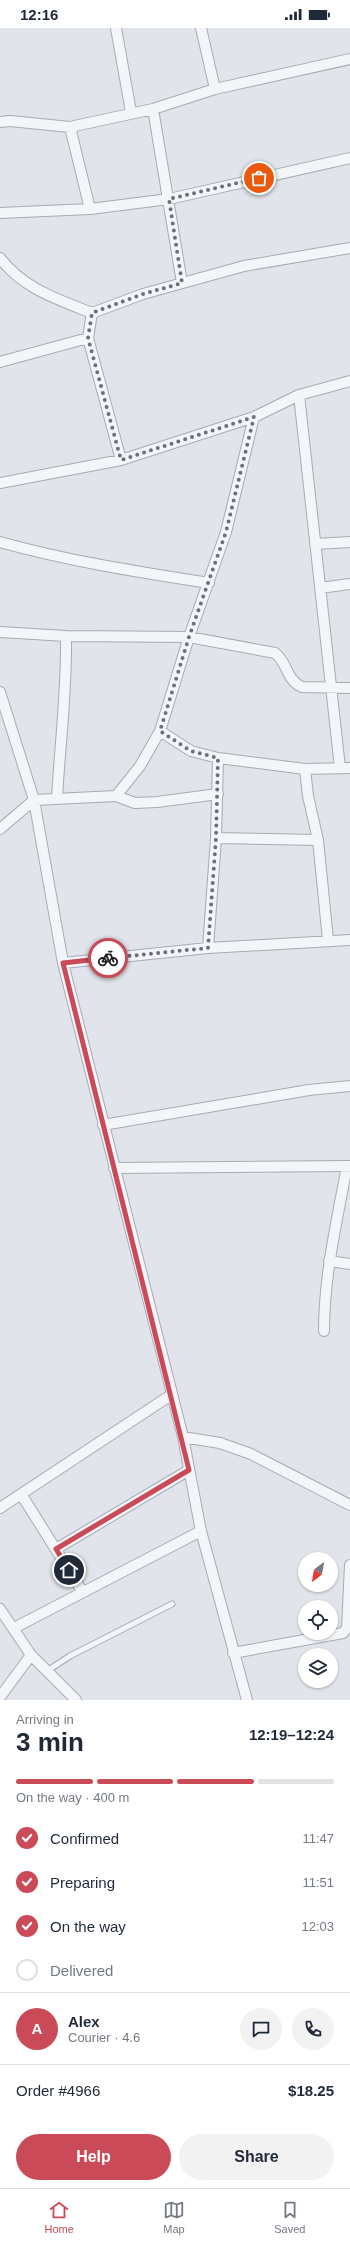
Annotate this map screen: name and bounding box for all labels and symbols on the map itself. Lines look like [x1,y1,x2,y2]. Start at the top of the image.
pin [242,161,276,195]
courier [88,938,128,978]
north arrow [298,1552,338,1592]
pin [52,1553,86,1587]

